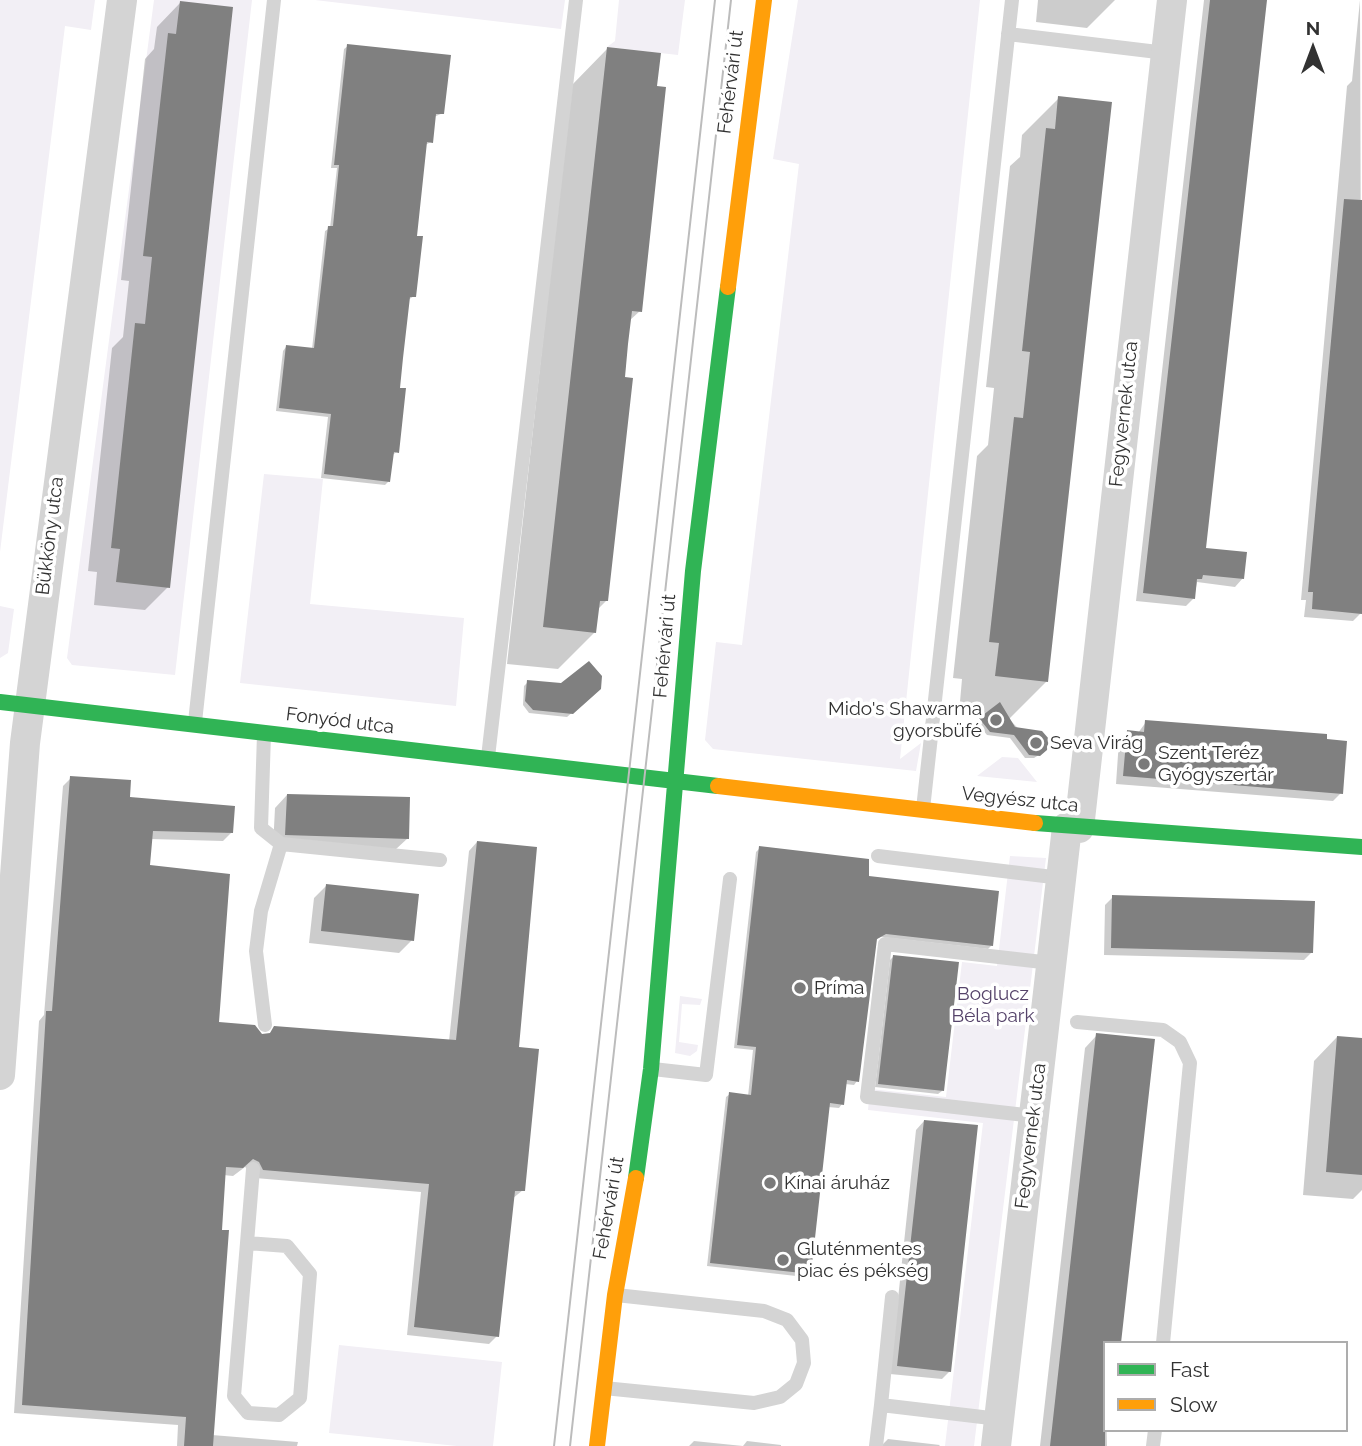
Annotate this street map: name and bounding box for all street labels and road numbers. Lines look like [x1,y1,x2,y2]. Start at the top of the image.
street label: Fehérvári út [713,29,749,135]
street label: Fegyvernek utca [1105,340,1143,488]
street label: Bükköny utca [31,475,69,597]
street label: Fehérvári út [649,593,681,699]
street label: Fonyód utca [285,703,395,739]
street label: Vegyész utca [960,783,1080,817]
street label: Fegyvernek utca [1011,1062,1051,1210]
street label: Fehérvári út [589,1155,629,1261]

